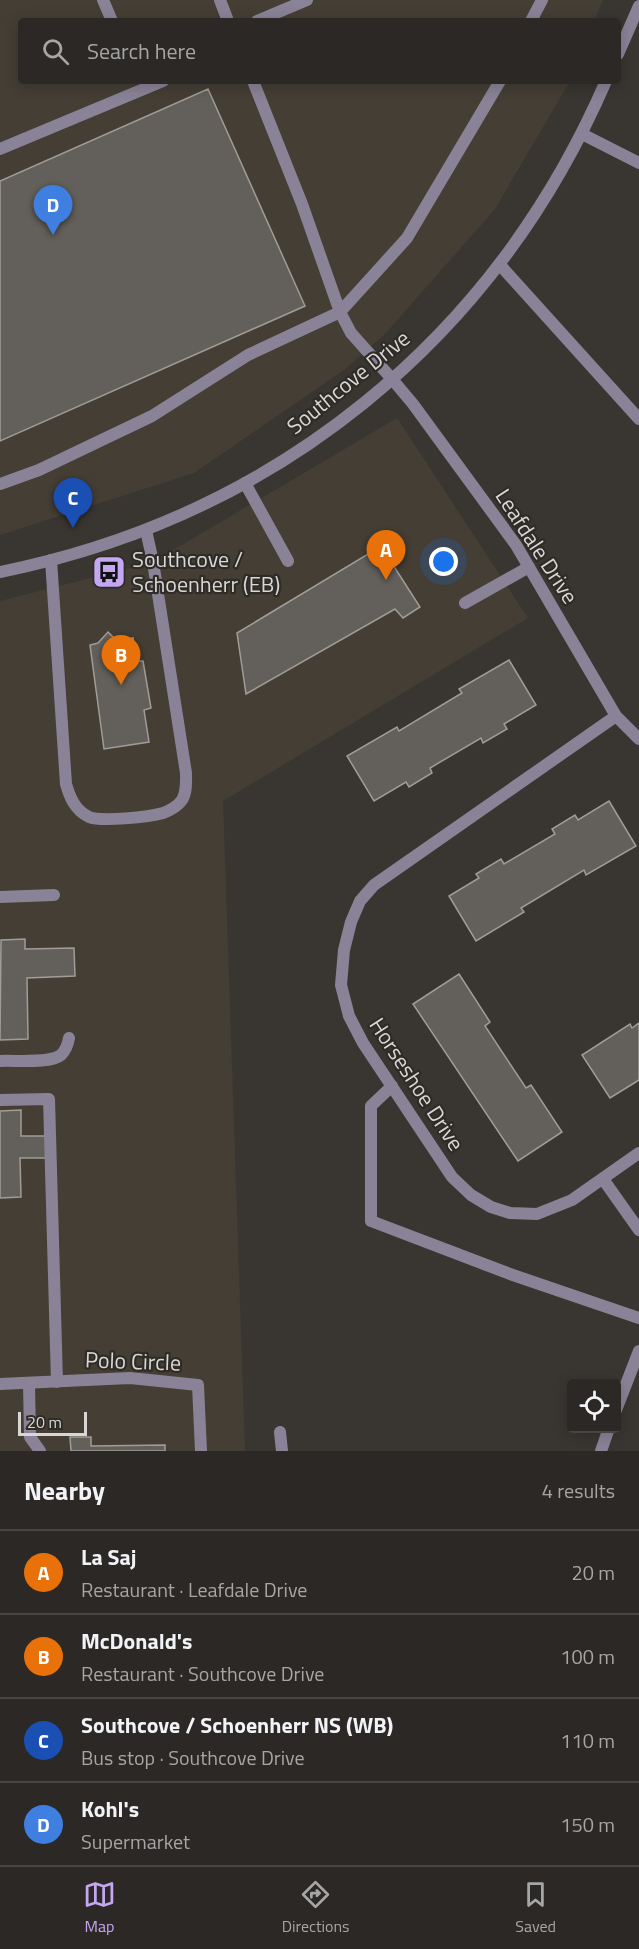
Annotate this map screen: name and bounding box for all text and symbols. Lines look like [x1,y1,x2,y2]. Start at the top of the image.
search box [18,18,621,84]
text: Search here [87,34,196,68]
icon: search [39,35,72,68]
pin: D [34,186,72,235]
street label: Southcove Drive [279,322,417,442]
pin: C [54,478,92,528]
street label: Leafdale Drive [487,482,587,610]
pin: A [366,530,406,580]
place label: Southcove / Schoenherr (EB) [132,542,280,601]
your location [429,547,458,576]
bus stop icon: Southcove / Schoenherr (EB) [91,554,127,590]
pin: B [102,636,140,685]
street label: Horseshoe Drive [361,1011,473,1157]
street label: Polo Circle [84,1342,182,1380]
map controls [567,1379,621,1433]
button: locate [567,1379,621,1433]
scale bar [18,1409,87,1436]
text: 20 m [27,1410,62,1434]
text: Nearby [24,1471,105,1510]
text: 4 results [542,1475,615,1506]
text: La Saj [81,1540,136,1574]
text: A [37,1557,50,1588]
text: 20 m [571,1557,615,1588]
text: Restaurant · Leafdale Drive [81,1574,307,1605]
text: McDonald's [81,1624,192,1658]
text: B [37,1641,50,1672]
text: 100 m [560,1641,615,1672]
text: Restaurant · Southcove Drive [81,1658,324,1689]
text: Southcove / Schoenherr NS (WB) [81,1708,393,1742]
text: C [38,1725,49,1756]
text: 110 m [560,1725,615,1756]
text: Bus stop · Southcove Drive [81,1742,305,1773]
text: Kohl's [81,1792,139,1826]
text: D [37,1809,50,1840]
text: 150 m [560,1809,615,1840]
text: Supermarket [81,1826,190,1857]
tab: Map [83,1878,116,1938]
tab: Directions [282,1878,350,1938]
tab: Saved [515,1878,556,1938]

